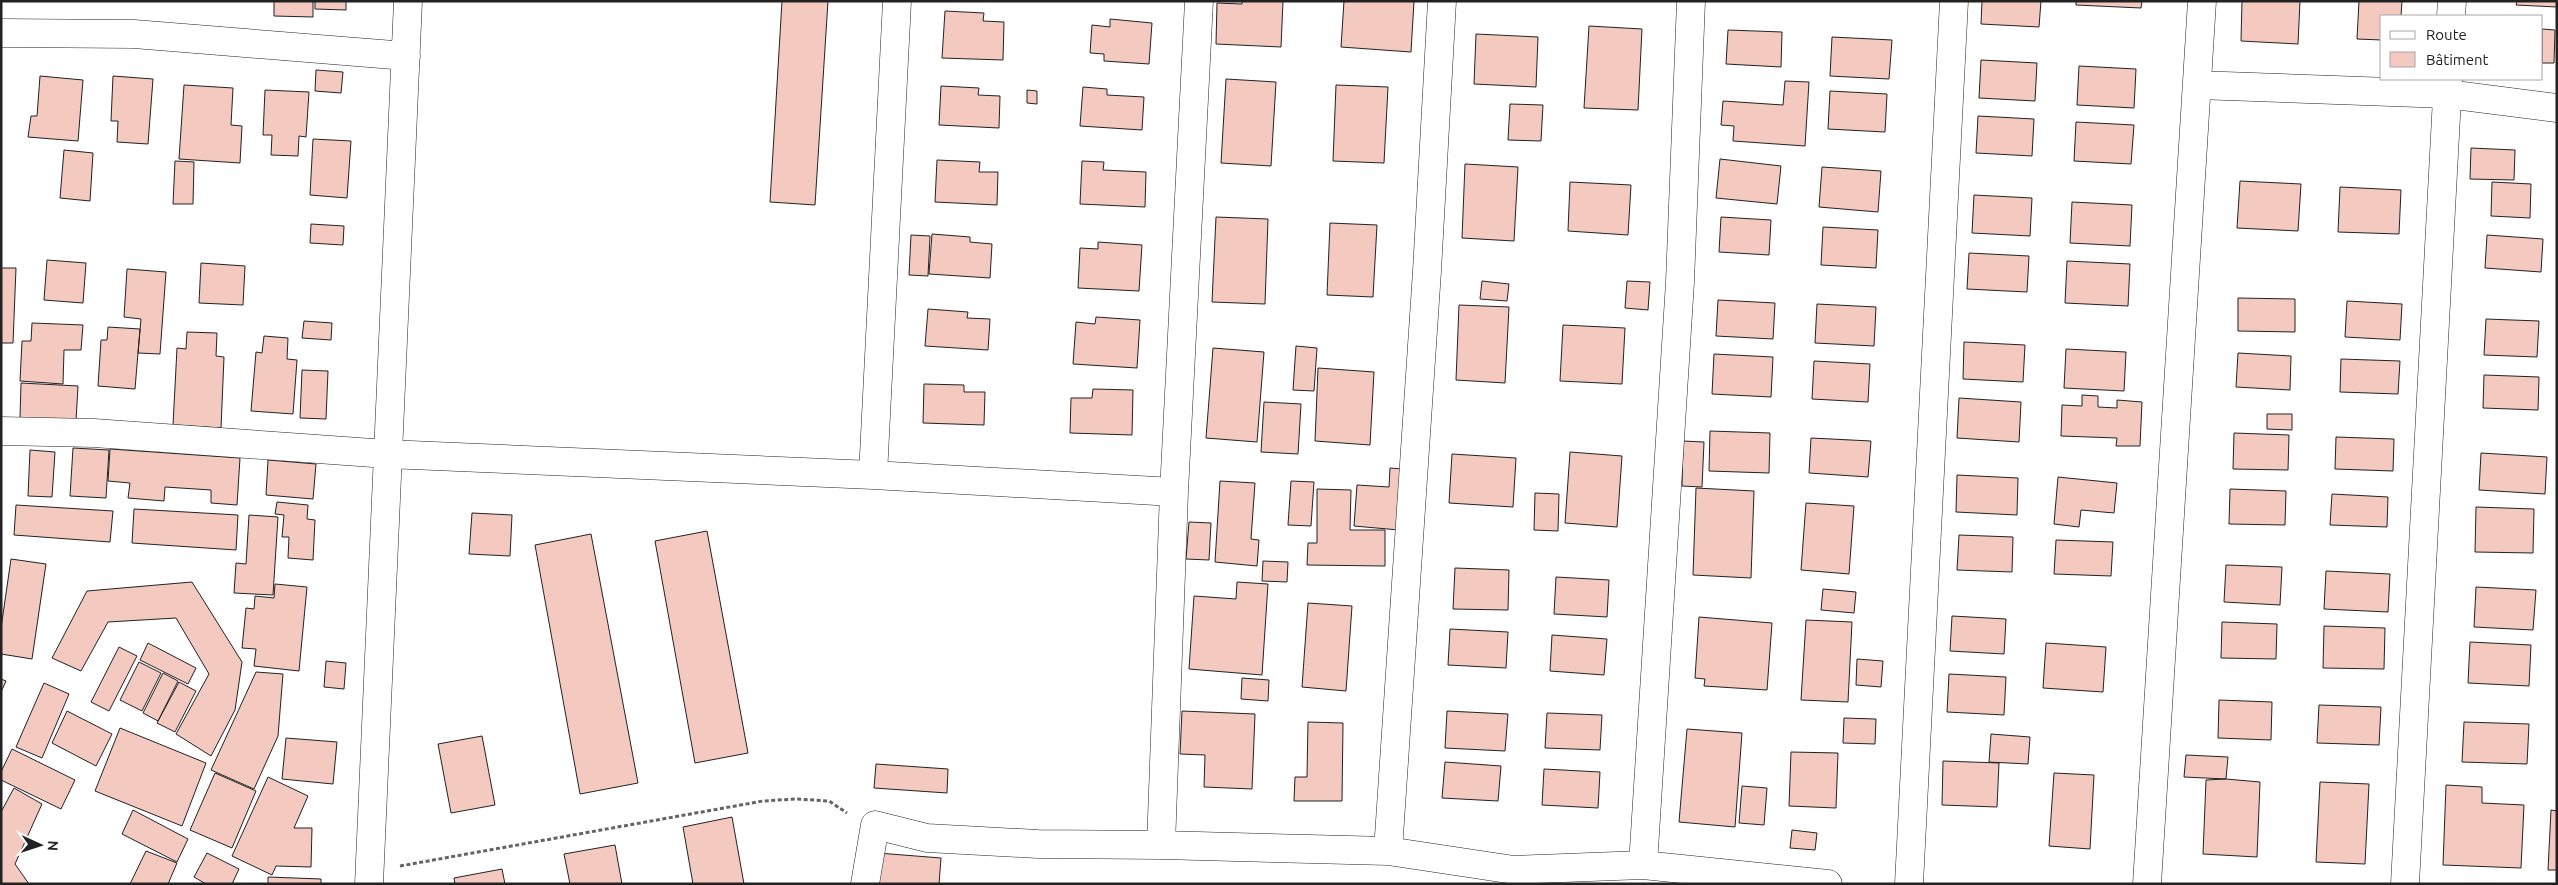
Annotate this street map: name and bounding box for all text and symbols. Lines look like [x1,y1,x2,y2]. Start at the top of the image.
legend [2380,15,2543,80]
text: Route [2426,26,2467,43]
text: Bâtiment [2426,51,2489,68]
north arrow [15,820,65,870]
text: N [45,840,61,851]

